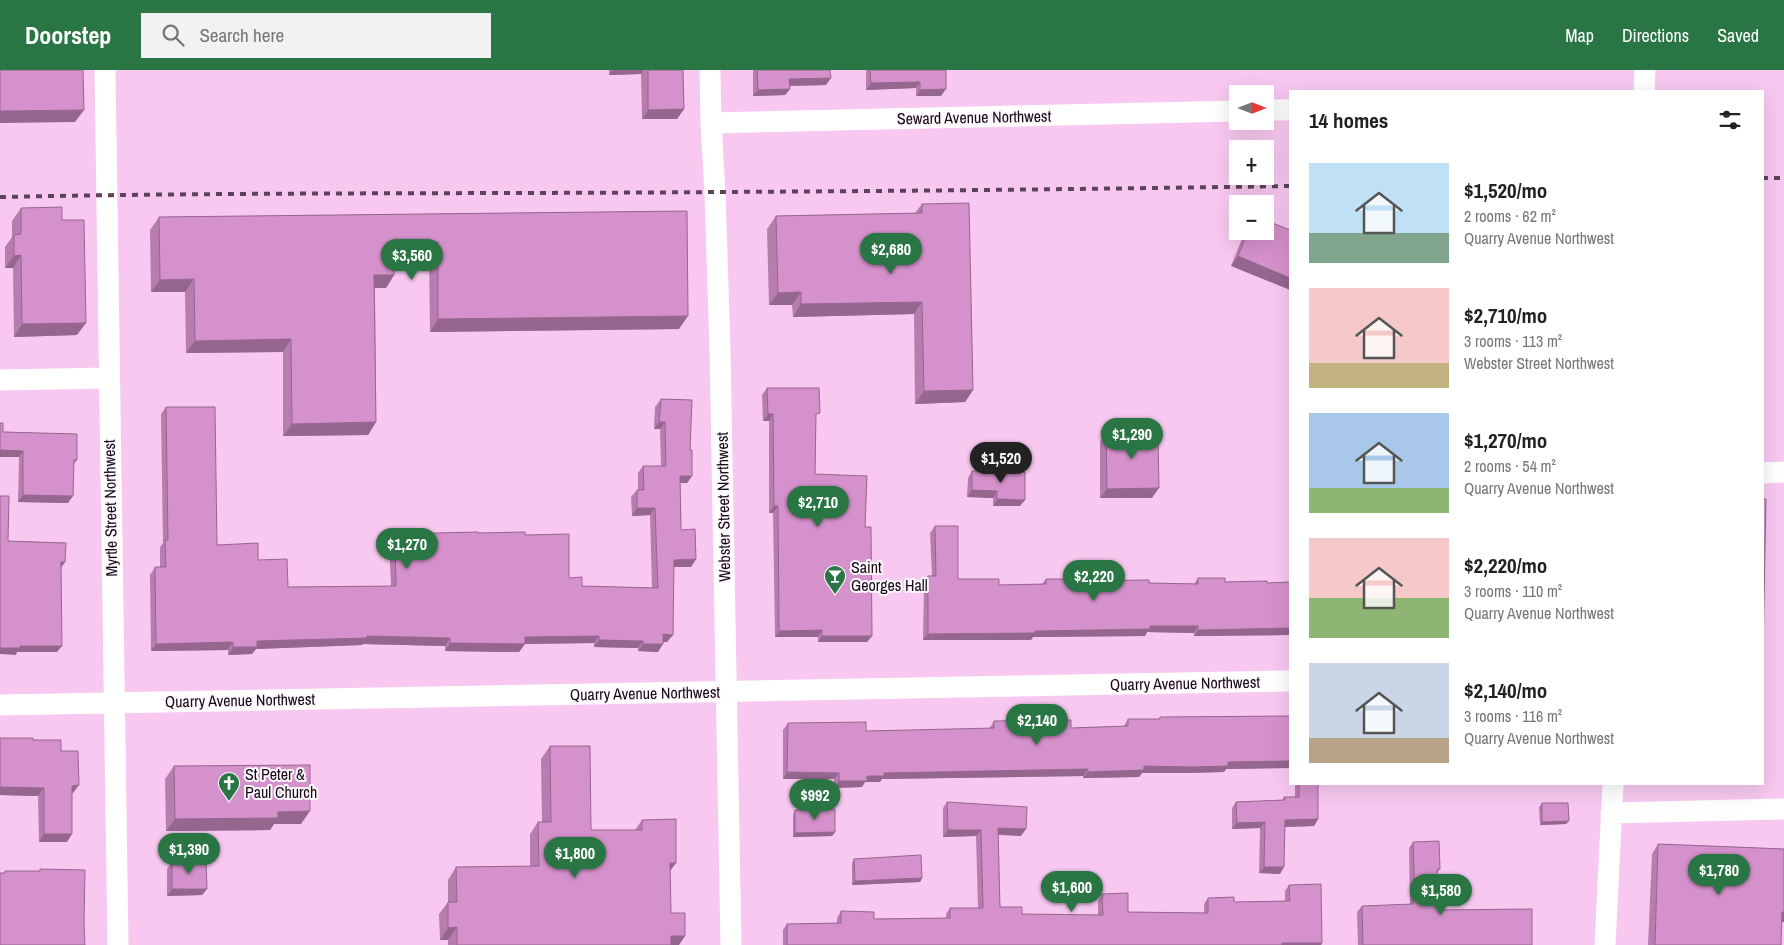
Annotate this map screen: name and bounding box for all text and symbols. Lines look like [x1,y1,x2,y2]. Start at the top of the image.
search box [141,13,491,58]
text: Doorstep [25,19,111,51]
icon: search [159,21,187,49]
text: Search here [199,22,284,48]
text: Map [1565,23,1594,48]
text: Directions [1622,23,1689,48]
text: Saved [1717,23,1759,48]
north arrow [1229,85,1274,130]
map controls [1229,85,1274,240]
street label: Seward Avenue Northwest [897,105,1052,129]
text: 14 homes [1309,106,1388,135]
icon: filters [1716,106,1744,134]
button: + [1229,140,1274,185]
text: $1,520/mo [1464,176,1547,205]
icon: home [1349,183,1409,243]
button: − [1229,195,1274,240]
text: 2 rooms · 62 m² [1464,205,1556,227]
text: Quarry Avenue Northwest [1464,227,1614,249]
pin: $2,680 [850,232,932,275]
pin: $3,560 [371,238,453,281]
text: $2,680 [871,238,911,260]
text: $3,560 [392,244,432,266]
text: $2,710/mo [1464,301,1547,330]
icon: home [1349,308,1409,368]
text: 3 rooms · 113 m² [1464,330,1562,352]
text: Webster Street Northwest [1464,352,1614,374]
pin: $1,290 [1091,418,1173,460]
text: $1,290 [1112,423,1152,445]
text: $1,270/mo [1464,426,1547,455]
street label: Webster Street Northwest [711,431,735,582]
icon: home [1349,433,1409,493]
street label: Myrtle Street Northwest [98,439,122,577]
pin: $1,520 [960,442,1042,484]
text: $1,520 [981,447,1021,469]
text: 2 rooms · 54 m² [1464,455,1556,477]
text: Quarry Avenue Northwest [1464,477,1614,499]
pin: $2,710 [777,486,859,528]
text: $2,710 [798,491,838,513]
pin: $1,270 [366,528,448,570]
text: $1,270 [387,533,427,555]
text: $2,220/mo [1464,551,1547,580]
place label: Saint Georges Hall [851,556,928,596]
icon: home [1349,558,1409,618]
pin: $2,220 [1053,560,1135,602]
bar icon: Saint Georges Hall [823,564,847,595]
text: $2,220 [1074,565,1114,587]
text: 3 rooms · 110 m² [1464,580,1562,602]
text: Quarry Avenue Northwest [1464,602,1614,624]
street label: Quarry Avenue Northwest [1110,671,1261,695]
text: $2,140/mo [1464,676,1547,705]
street label: Quarry Avenue Northwest [570,681,721,705]
icon: home [1349,683,1409,743]
street label: Quarry Avenue Northwest [165,688,316,712]
pin: $2,140 [996,704,1078,746]
text: 3 rooms · 116 m² [1464,705,1562,727]
text: $2,140 [1017,709,1057,731]
text: Quarry Avenue Northwest [1464,727,1614,749]
place label: St Peter & Paul Church [245,763,317,803]
church icon: St Peter & Paul Church [217,771,241,802]
pin: $992 [785,778,845,821]
text: $992 [800,784,830,806]
pin: $1,390 [148,832,230,875]
pin: $1,800 [534,836,616,879]
text: $1,390 [169,838,209,860]
text: $1,800 [555,842,595,864]
pin: $1,780 [1678,854,1760,896]
text: $1,780 [1699,859,1739,881]
pin: $1,600 [1031,870,1113,913]
pin: $1,580 [1400,874,1482,916]
text: $1,600 [1052,876,1092,898]
text: $1,580 [1421,879,1461,901]

